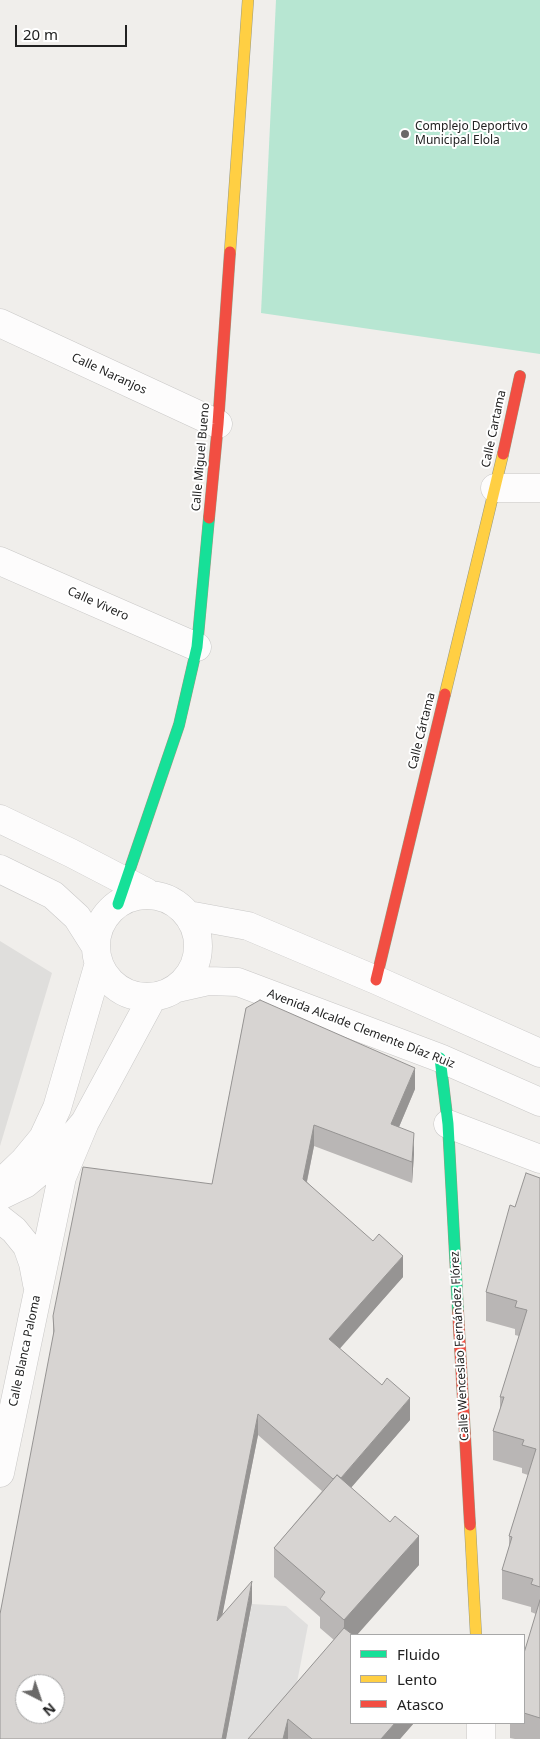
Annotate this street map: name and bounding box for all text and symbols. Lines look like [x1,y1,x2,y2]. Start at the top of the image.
scale bar [18,15,130,47]
text: 20 m [23,24,58,44]
place label: Complejo Deportivo Municipal Elola [415,120,528,148]
marker: Complejo Deportivo Municipal Elola [399,128,411,140]
street label: Calle Naranjos [69,350,149,398]
street label: Calle Cartama [479,389,509,469]
street label: Calle Miguel Bueno [189,402,213,512]
street label: Calle Vivero [65,584,131,624]
street label: Calle Cártama [405,691,439,771]
street label: Avenida Alcalde Clemente Díaz Ruiz [265,986,457,1072]
street label: Calle Wenceslao Fernández Flórez [448,1251,472,1441]
street label: Calle Blanca Paloma [6,1294,44,1408]
legend [350,1634,525,1724]
text: Fluido [397,1644,440,1664]
text: Lento [397,1669,437,1689]
north arrow [15,1674,65,1724]
text: Atasco [397,1694,444,1714]
text: N [39,1699,60,1721]

